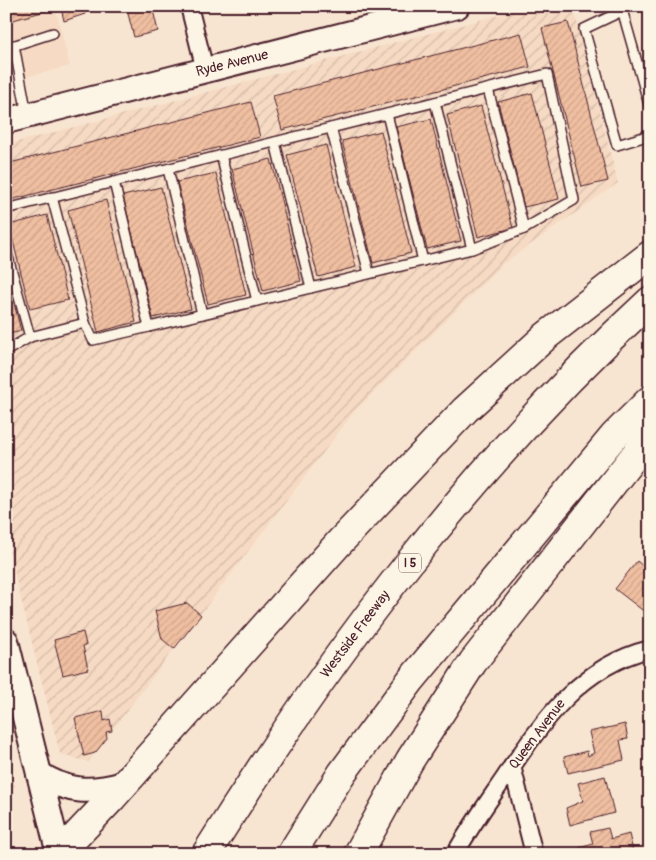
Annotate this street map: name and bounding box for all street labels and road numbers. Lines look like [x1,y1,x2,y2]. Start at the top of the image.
street label: Ryde Avenue [194,46,270,80]
road number: I 5 [399,554,421,572]
street label: Westside Freeway [317,587,393,681]
street label: Queen Avenue [505,696,569,772]

